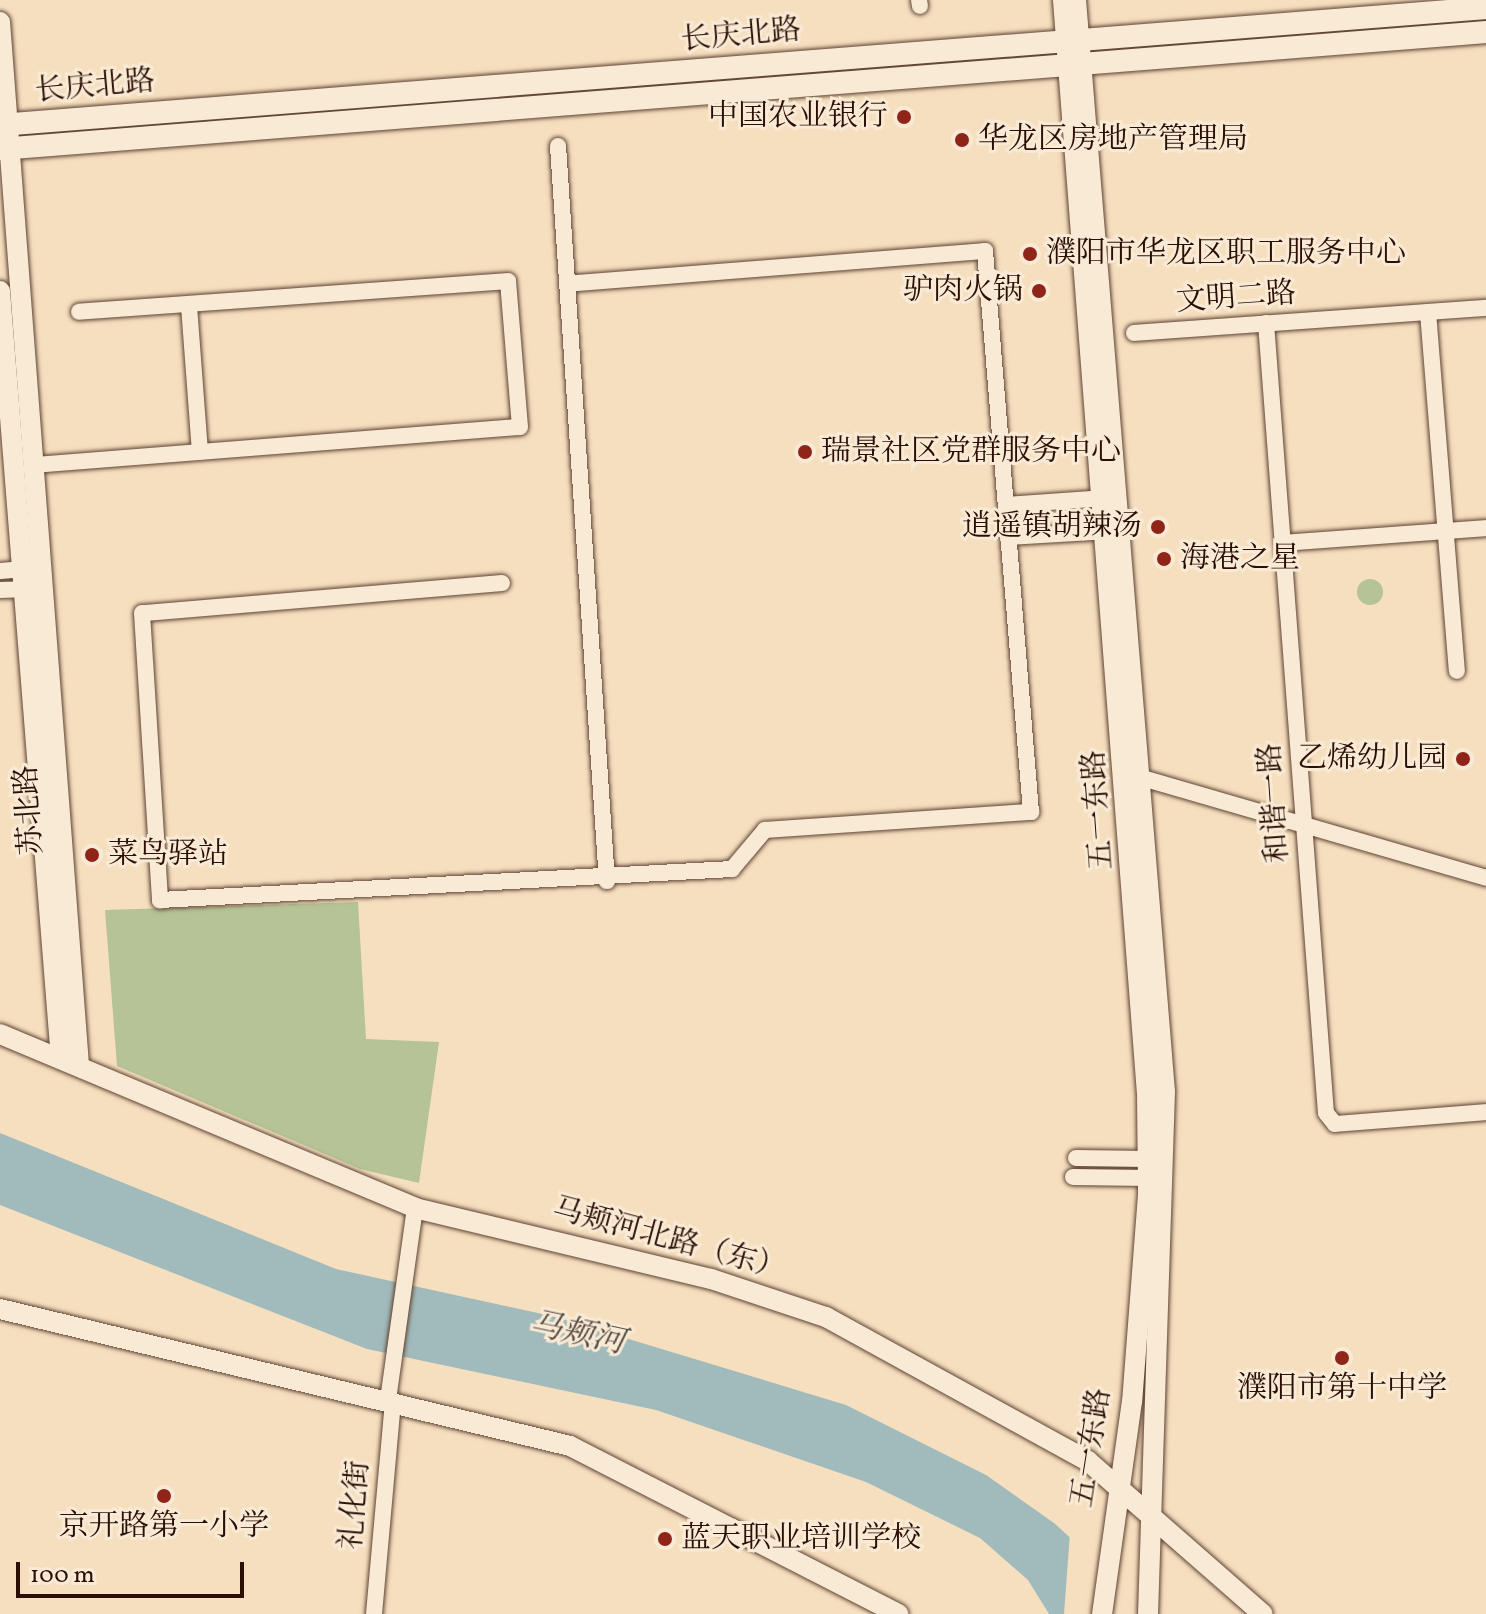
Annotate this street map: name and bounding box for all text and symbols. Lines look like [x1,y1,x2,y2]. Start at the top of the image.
street label: 长庆北路 [680,13,802,59]
street label: 长庆北路 [34,64,156,110]
place label: 中国农业银行 [708,99,888,135]
marker: 中国农业银行 [895,108,913,126]
place label: 华龙区房地产管理局 [978,122,1248,158]
marker: 华龙区房地产管理局 [953,131,971,149]
place label: 濮阳市华龙区职工服务中心 [1046,236,1406,272]
marker: 濮阳市华龙区职工服务中心 [1021,245,1039,263]
place label: 驴肉火锅 [903,273,1023,309]
street label: 文明二路 [1175,276,1297,320]
marker: 驴肉火锅 [1030,282,1048,300]
place label: 瑞景社区党群服务中心 [821,434,1121,470]
marker: 瑞景社区党群服务中心 [796,443,814,461]
place label: 逍遥镇胡辣汤 [962,509,1142,545]
marker: 逍遥镇胡辣汤 [1149,518,1167,536]
place label: 海港之星 [1180,541,1300,577]
marker: 海港之星 [1155,550,1173,568]
place label: 乙烯幼儿园 [1297,741,1447,777]
street label: 和谐一路 [1253,742,1297,864]
street label: 五一东路 [1077,749,1121,871]
marker: 乙烯幼儿园 [1454,750,1472,768]
street label: 苏北路 [9,764,51,856]
place label: 菜鸟驿站 [108,837,228,873]
marker: 菜鸟驿站 [83,846,101,864]
street label: 马颊河北路（东） [548,1192,790,1288]
water label: 马颊河 [526,1306,628,1364]
marker: 濮阳市第十中学 [1333,1349,1351,1367]
place label: 濮阳市第十中学 [1237,1371,1447,1407]
street label: 五一东路 [1065,1386,1119,1510]
street label: 礼化街 [334,1459,378,1551]
marker: 京开路第一小学 [155,1487,173,1505]
place label: 京开路第一小学 [59,1509,269,1545]
place label: 蓝天职业培训学校 [681,1521,921,1557]
marker: 蓝天职业培训学校 [656,1530,674,1548]
scale bar [20,1546,248,1596]
text: 100 m [30,1559,95,1593]

